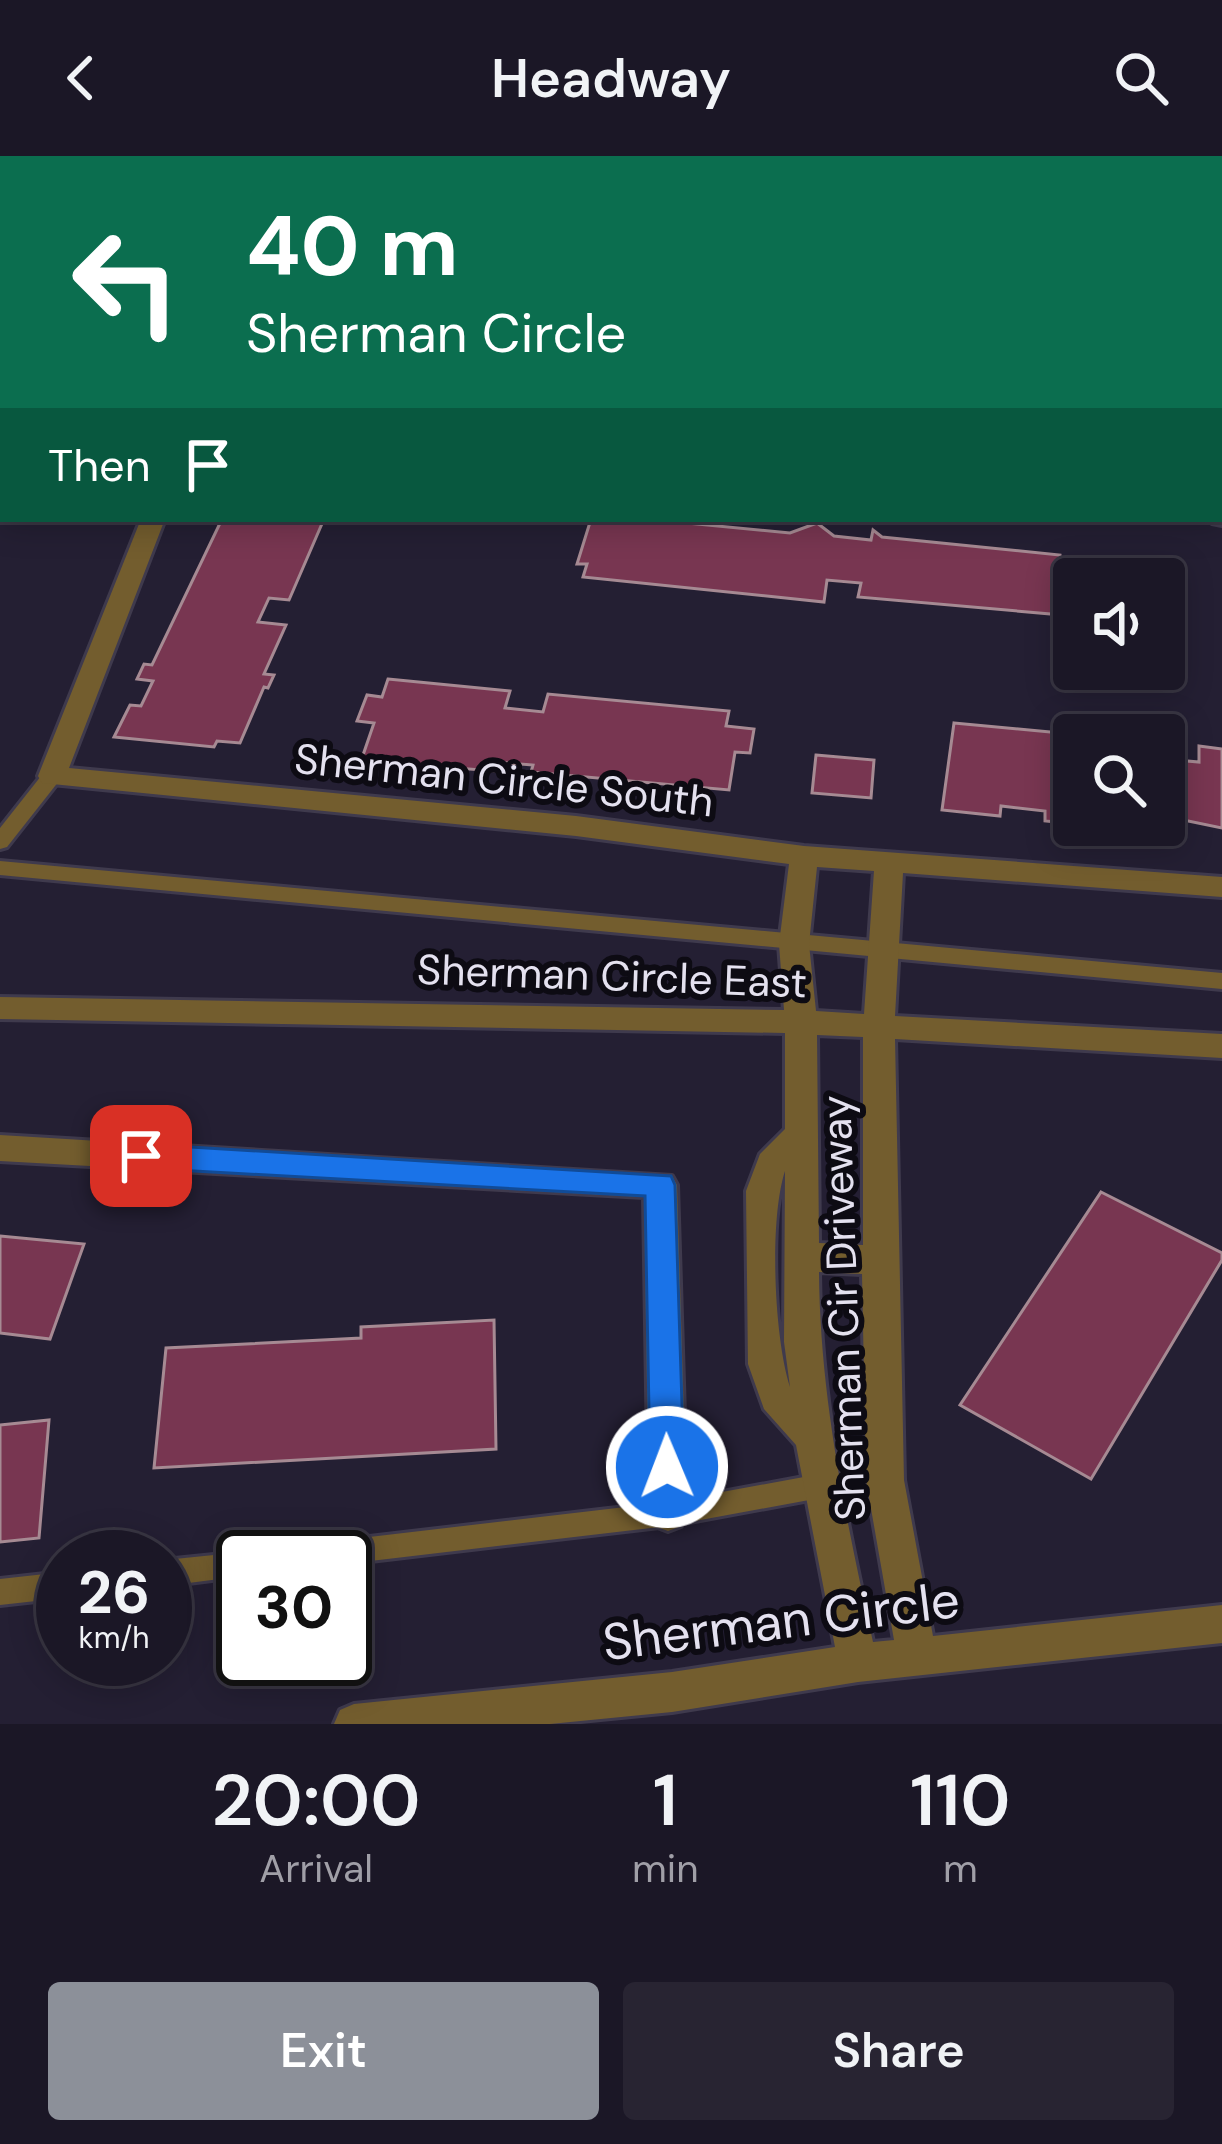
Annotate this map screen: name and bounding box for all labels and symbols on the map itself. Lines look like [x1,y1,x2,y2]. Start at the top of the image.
street label: Sherman Circle South [292,731,716,829]
street label: Sherman Circle East [416,942,808,1010]
street label: Sherman Cir Driveway [808,1094,878,1522]
pin [90,1105,192,1207]
position arrow [604,1404,730,1530]
speed limit sign: 30 [216,1530,372,1686]
street label: Sherman Circle [599,1566,963,1676]

